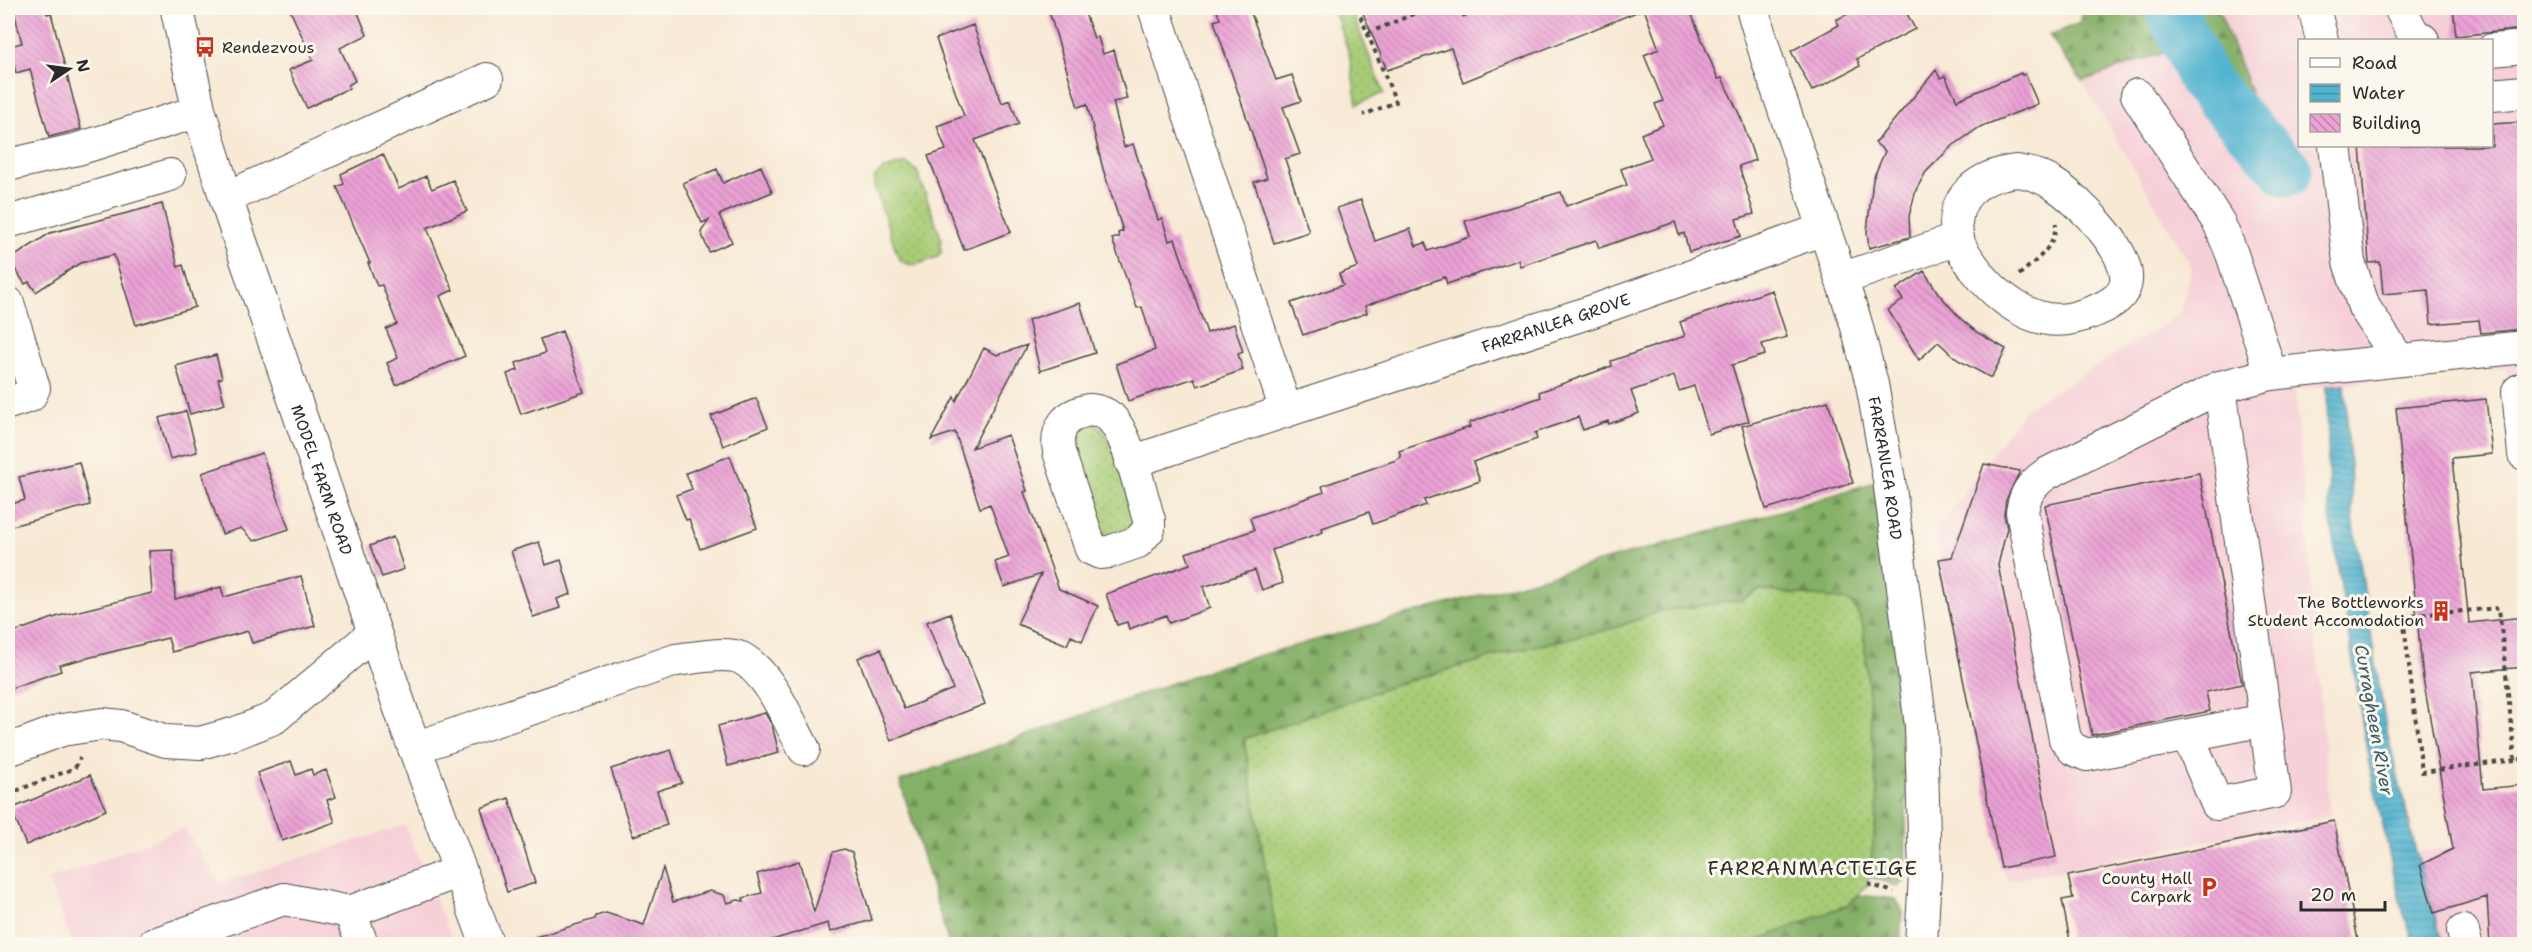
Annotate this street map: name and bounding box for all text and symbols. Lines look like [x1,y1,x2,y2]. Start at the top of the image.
bus stop icon: Rendezvous [193,35,217,59]
place label: Rendezvous [222,37,314,58]
north arrow [39,39,99,99]
legend [2298,39,2493,147]
text: Road [2352,51,2397,75]
text: N [71,57,95,74]
text: Water [2352,81,2405,105]
text: Building [2352,111,2421,135]
street label: FARRANLEA GROVE [1479,288,1633,357]
street label: FARRANLEA ROAD [1864,395,1907,541]
street label: MODEL FARM ROAD [287,402,357,558]
place label: The Bottleworks Student Accomodation [2248,592,2424,631]
building icon: The Bottleworks Student Accomodation [2429,599,2453,623]
water label: Curragheen River [2349,643,2399,798]
district label: FARRANMACTEIGE [1708,855,1918,881]
place label: County Hall Carpark [2102,868,2192,907]
scale bar [2301,874,2385,912]
parking icon: County Hall Carpark [2197,875,2221,899]
text: 20 m [2310,883,2356,907]

